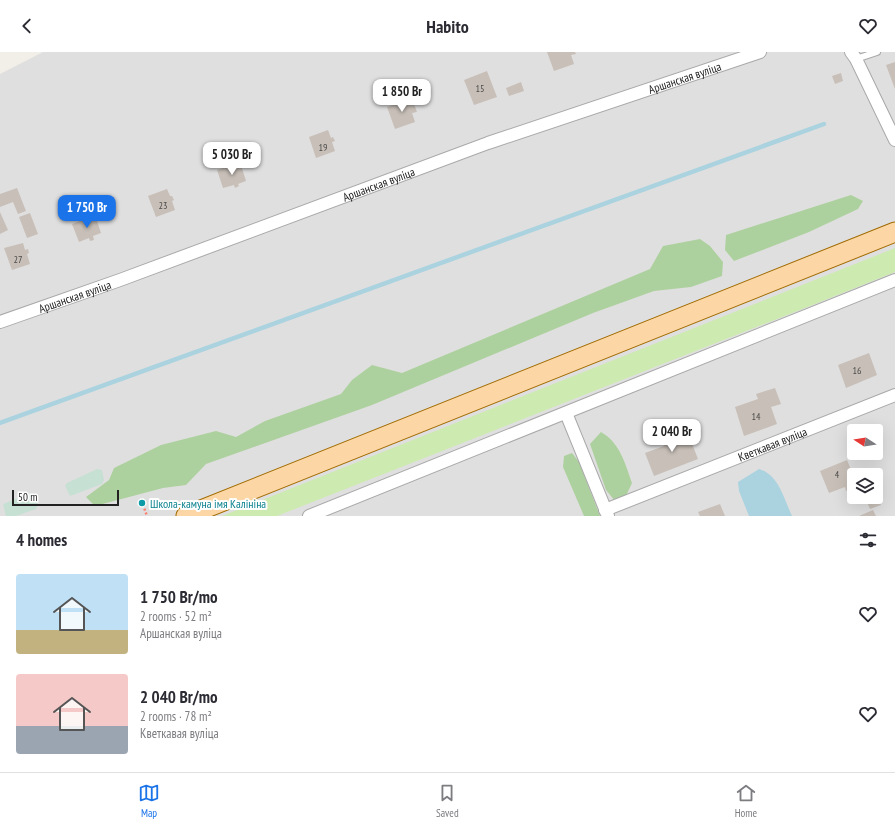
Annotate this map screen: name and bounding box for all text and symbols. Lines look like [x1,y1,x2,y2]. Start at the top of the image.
icon: back [16,15,38,37]
text: Habito [426,15,469,38]
icon: heart [857,15,879,37]
street label: Аршанская вуліца [646,58,723,96]
pin: 1 850 Br [361,79,443,113]
house number: 15 [476,82,485,95]
text: 1 850 Br [382,83,422,100]
house number: 19 [319,141,328,154]
pin: 5 030 Br [191,142,273,176]
text: 5 030 Br [212,146,252,163]
street label: Аршанская вуліца [340,163,417,204]
pin: 1 750 Br [46,195,128,229]
text: 1 750 Br [67,199,107,216]
house number: 23 [159,199,168,212]
house number: 27 [14,253,23,266]
street label: Аршанская вуліца [36,276,113,316]
house number: 16 [853,364,862,377]
house number: 14 [752,410,761,423]
pin: 2 040 Br [631,419,713,453]
text: 2 040 Br [652,423,692,440]
street label: Кветкавая вуліца [736,423,809,464]
north arrow [847,424,883,460]
map controls [847,424,883,504]
house number: 4 [835,468,840,481]
button: layers [847,468,883,504]
scale bar [12,488,119,507]
text: 50 m [18,490,37,504]
place label: Школа-камуна імя Калініна [150,496,266,511]
marker: Школа-камуна імя Калініна [137,498,147,508]
text: 4 homes [16,529,67,551]
icon: filters [857,529,879,551]
text: 1 750 Br/mo [140,586,218,608]
icon: home [48,590,96,638]
icon: heart [857,603,879,625]
text: 2 rooms · 52 m² [140,608,212,625]
text: Аршанская вуліца [140,625,222,642]
text: 2 040 Br/mo [140,686,218,708]
icon: home [48,690,96,738]
icon: heart [857,703,879,725]
text: 2 rooms · 78 m² [140,708,212,725]
text: Кветкавая вуліца [140,725,219,742]
tab: Map [138,782,160,820]
tab: Saved [436,782,459,820]
tab: Home [735,782,757,820]

